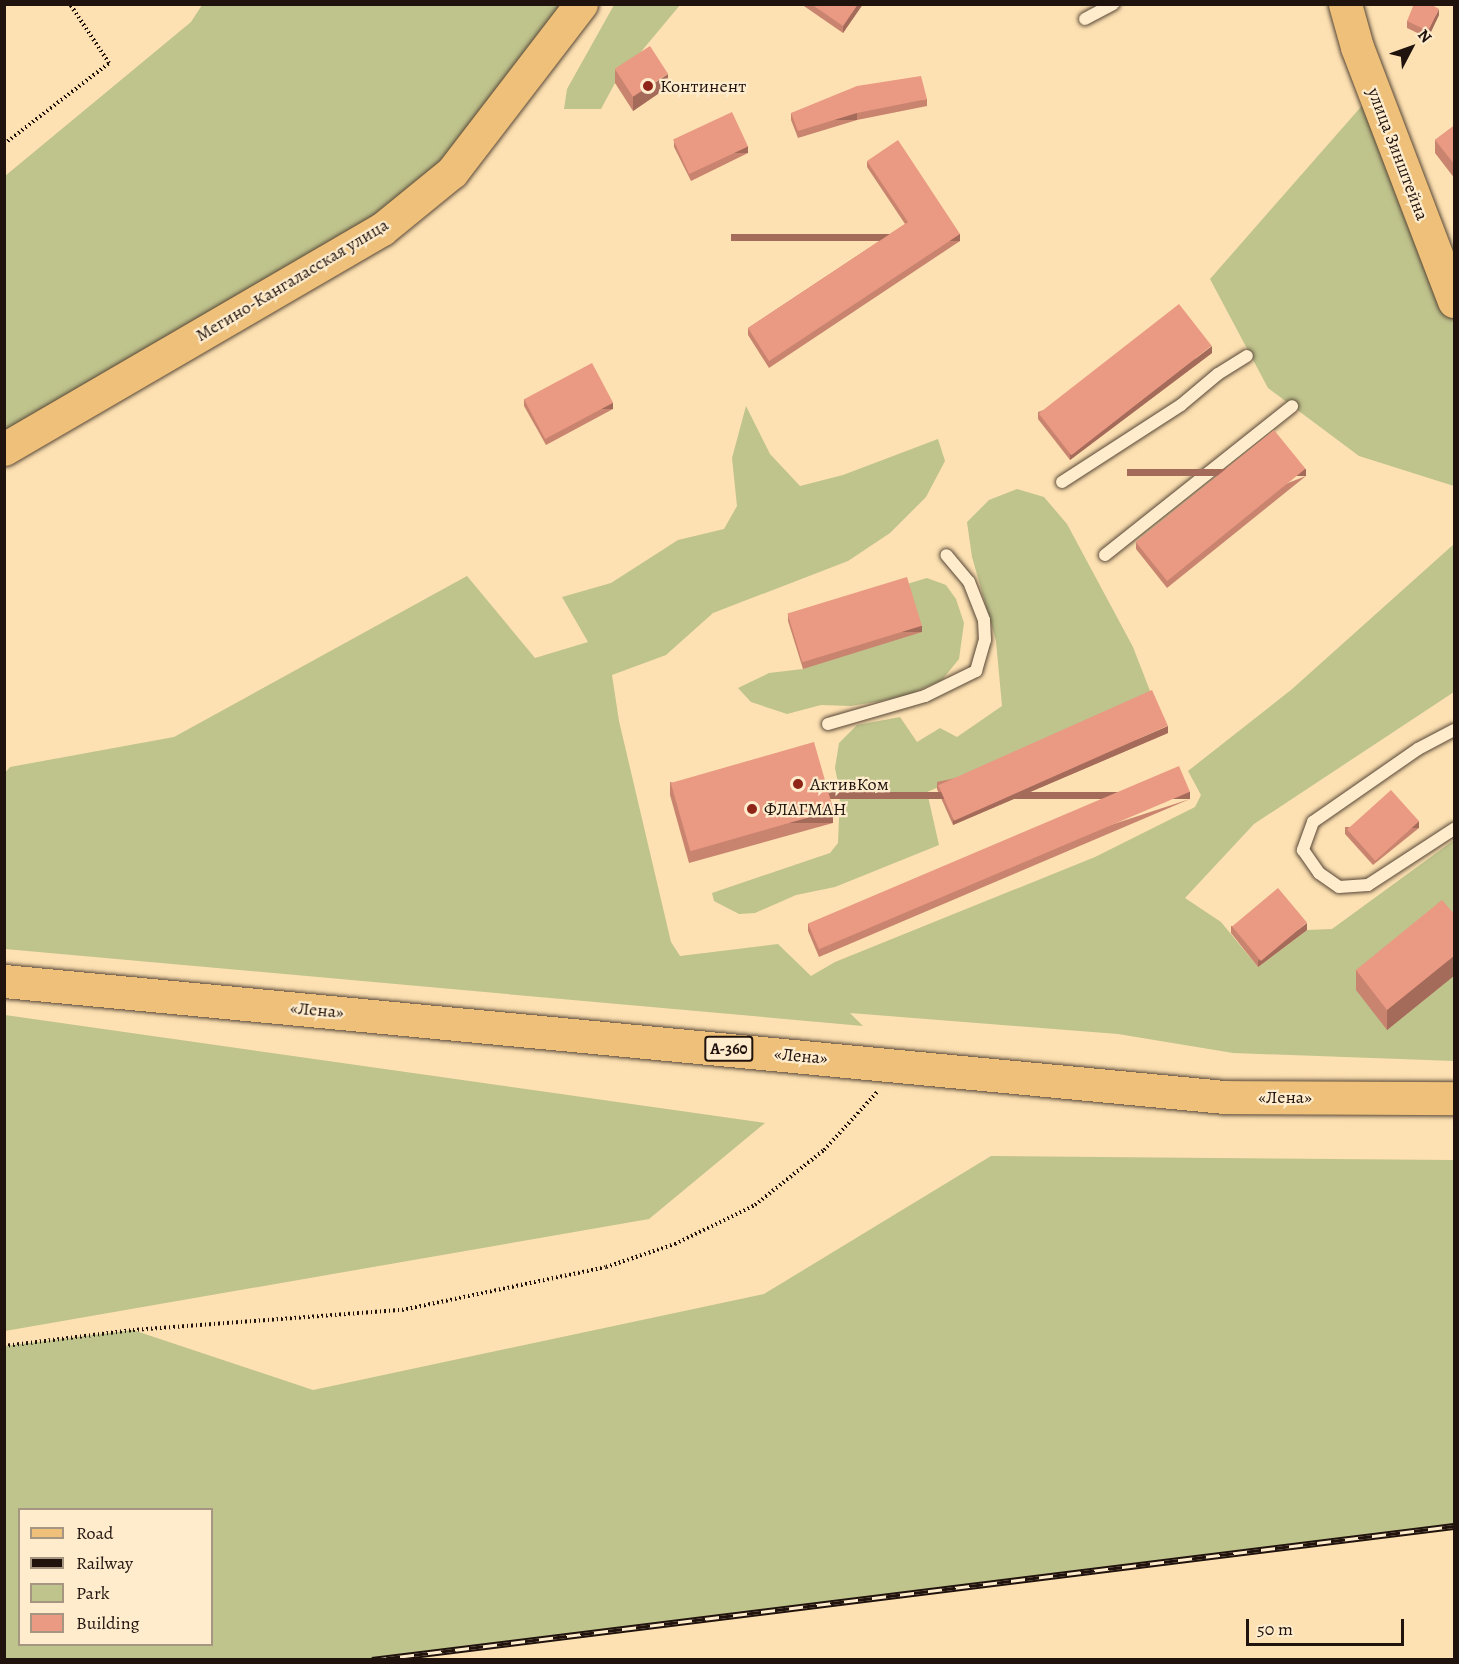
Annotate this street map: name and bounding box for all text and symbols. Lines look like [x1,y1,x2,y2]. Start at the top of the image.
north arrow [1381,18,1441,78]
text: N [1412,25,1437,48]
place label: Континент [660,75,746,97]
marker: Континент [641,79,655,93]
street label: улица Зинштейна [1363,85,1433,223]
street label: Мегино-Кангаласская улица [192,214,392,346]
place label: АктивКом [810,773,889,795]
marker: АктивКом [791,777,805,791]
place label: ФЛАГМАН [764,798,847,820]
marker: ФЛАГМАН [745,802,759,816]
street label: «Лена» [289,997,345,1023]
road number: А-360 [704,1036,754,1062]
street label: «Лена» [773,1043,829,1069]
street label: «Лена» [1258,1086,1312,1108]
legend [18,1508,213,1646]
text: Road [76,1521,113,1545]
text: Railway [76,1551,133,1575]
text: Park [76,1581,110,1605]
scale bar [1249,1607,1406,1645]
text: Building [76,1611,140,1635]
text: 50 m [1257,1617,1293,1641]

